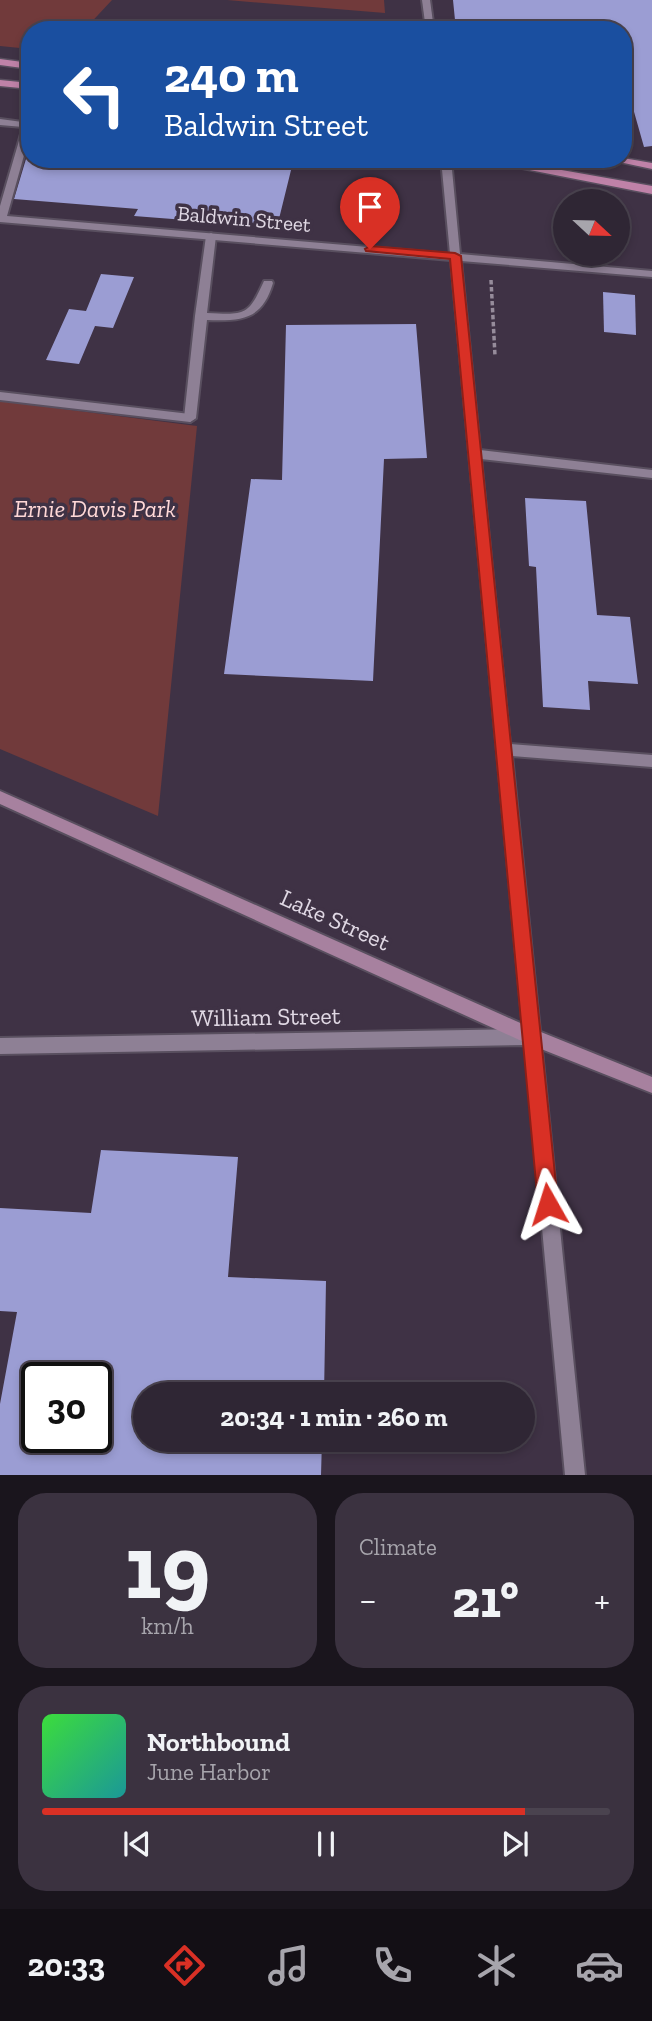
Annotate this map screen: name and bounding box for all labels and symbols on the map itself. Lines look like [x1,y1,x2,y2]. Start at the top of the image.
pin [340,177,400,249]
north arrow [553,189,630,266]
street label: Baldwin Street [176,200,312,237]
park label: Ernie Davis Park [14,494,176,523]
street label: Lake Street [276,883,394,957]
street label: William Street [191,1001,341,1032]
position arrow [511,1167,585,1241]
speed limit sign: 30 [21,1362,112,1453]

